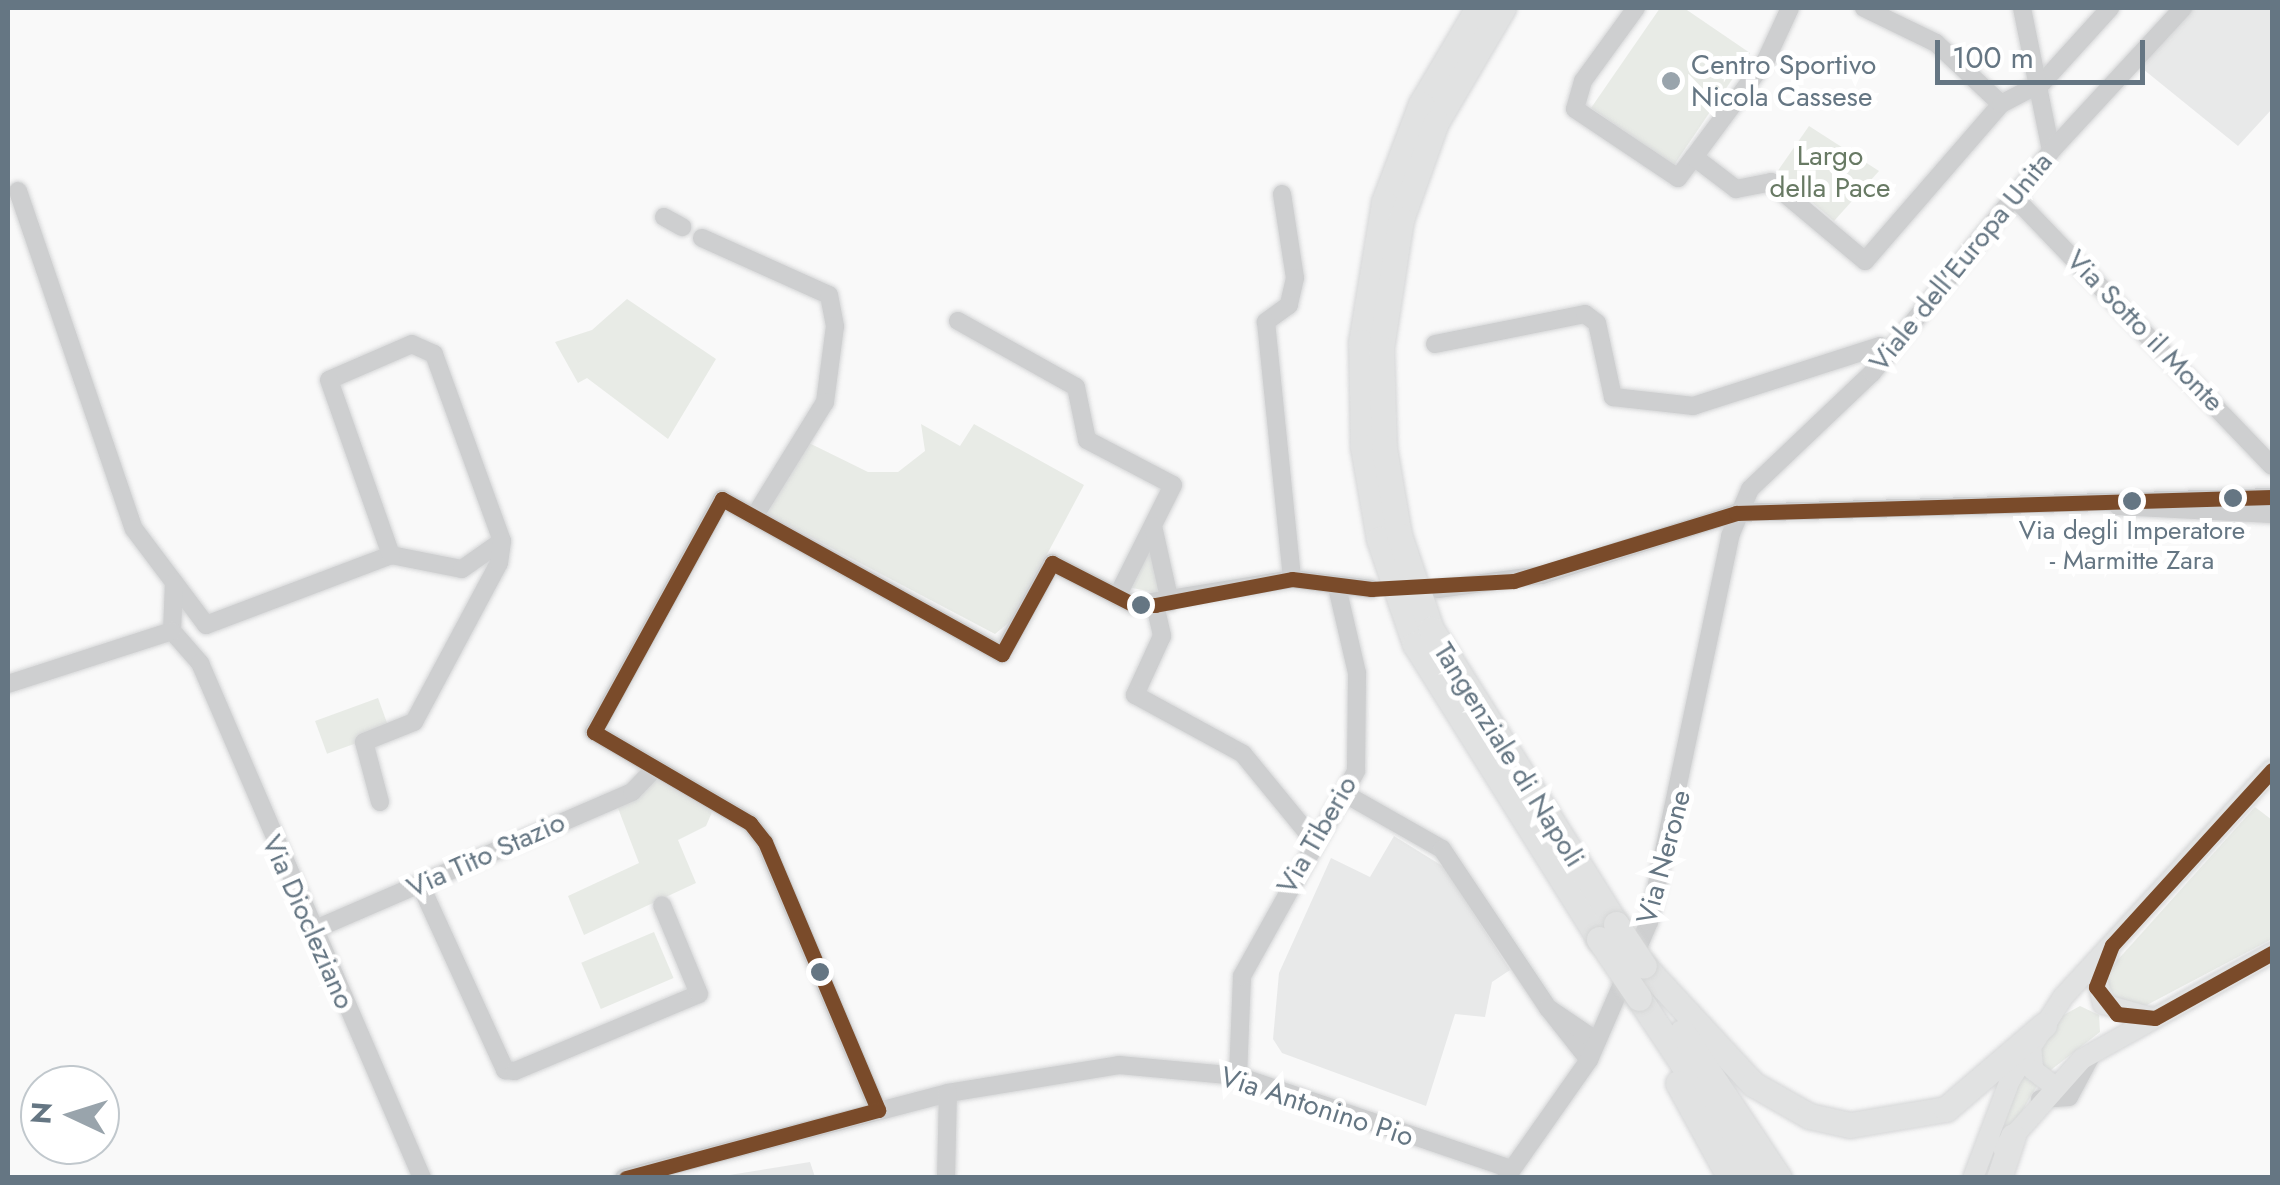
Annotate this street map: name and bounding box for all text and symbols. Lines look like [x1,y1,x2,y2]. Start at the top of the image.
scale bar [1940,20,2150,82]
text: 100 m [1952,36,2034,79]
place label: Centro Sportivo Nicola Cassese [1691,48,1876,114]
marker: Centro Sportivo Nicola Cassese [1660,70,1682,92]
park label: Largo della Pace [1770,139,1890,205]
street label: Viale dell'Europa Unita [1862,146,2060,378]
street label: Via Sotto il Monte [2060,243,2230,419]
unlabelled marker [2223,488,2243,508]
marker: Via degli Imperatore - Marmitte Zara [2122,491,2142,511]
place label: Via degli Imperatore - Marmitte Zara [2019,515,2245,576]
unlabelled marker [1131,595,1151,615]
street label: Tangenziale di Napoli [1426,637,1592,873]
street label: Via Tiberio [1270,770,1364,900]
street label: Via Nerone [1630,786,1698,928]
street label: Via Tito Stazio [402,805,570,905]
street label: Via Diocleziano [255,830,361,1014]
unlabelled marker [810,962,830,982]
street label: Via Antonino Pio [1216,1060,1418,1154]
north arrow [20,1065,120,1165]
text: N [20,1100,63,1126]

